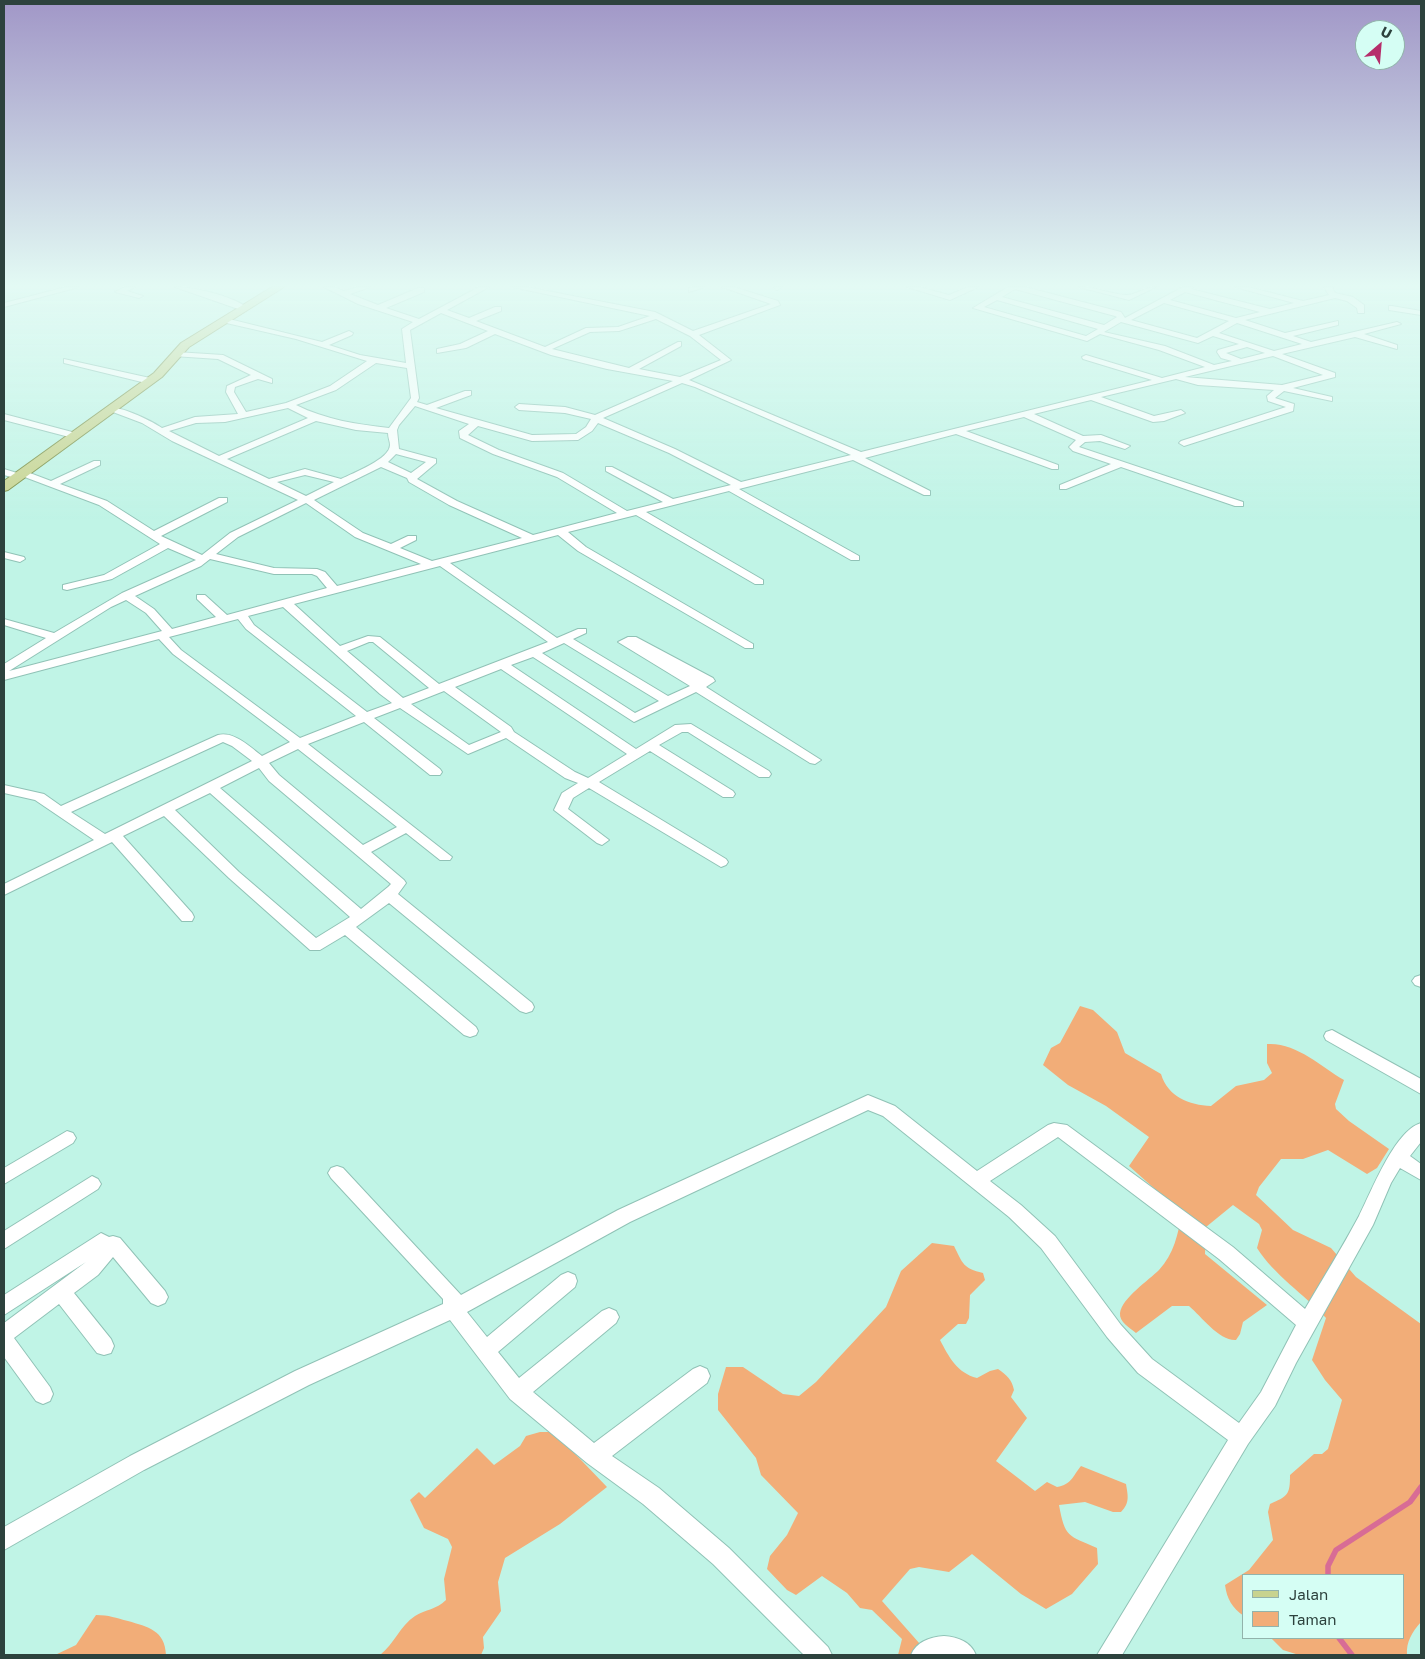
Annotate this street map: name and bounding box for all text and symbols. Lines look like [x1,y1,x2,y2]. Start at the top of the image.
north arrow [1355,20,1405,70]
text: U [1378,22,1395,42]
legend [1242,1574,1405,1639]
text: Jalan [1289,1585,1328,1603]
text: Taman [1289,1610,1336,1628]

